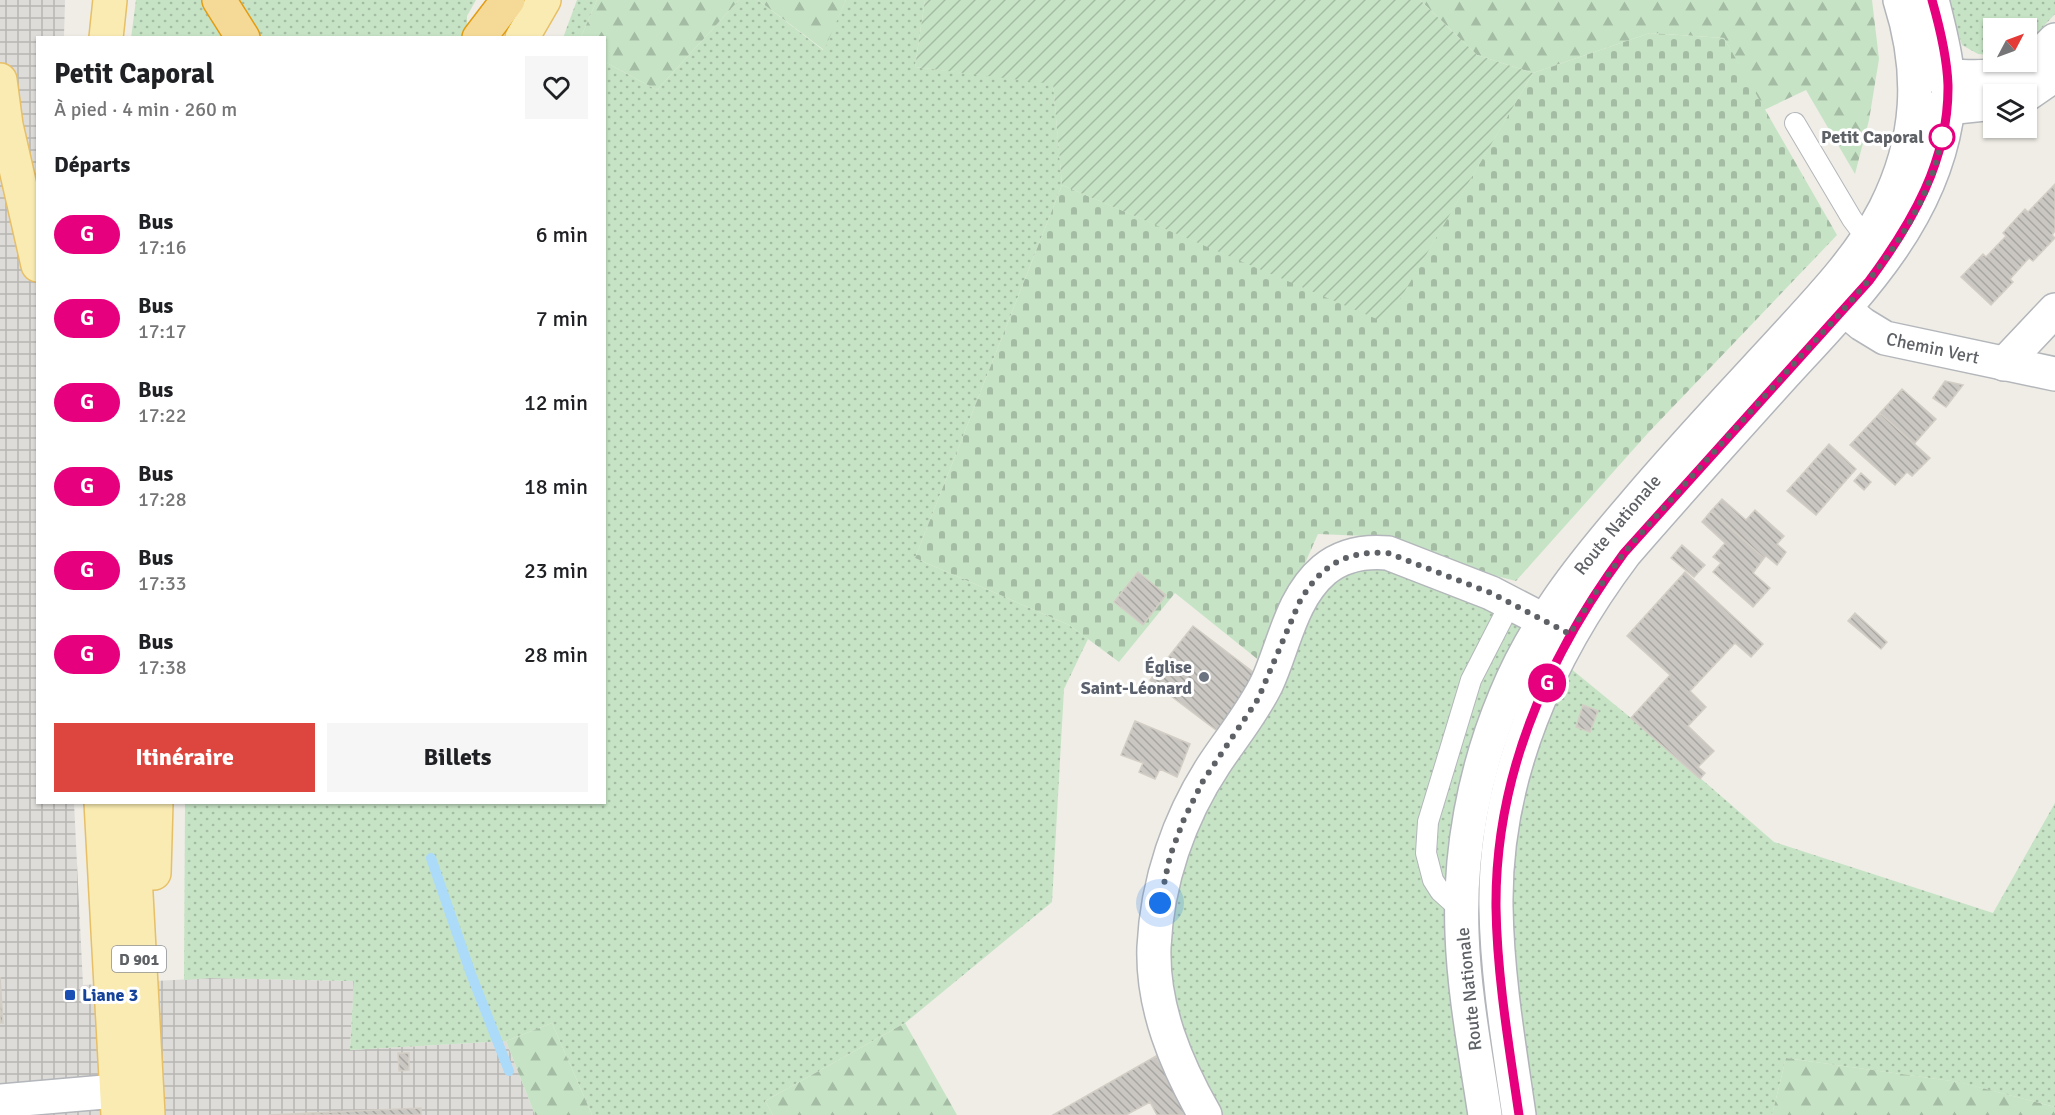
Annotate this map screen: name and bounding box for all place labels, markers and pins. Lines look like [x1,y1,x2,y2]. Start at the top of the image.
marker: Petit Caporal [1929,124,1955,150]
place label: Petit Caporal [1821,126,1924,148]
place label: Église Saint-Léonard [1081,656,1192,699]
marker: Église Saint-Léonard [1197,670,1211,684]
place label: Liane 3 [82,984,138,1006]
marker: Liane 3 [63,988,77,1002]

